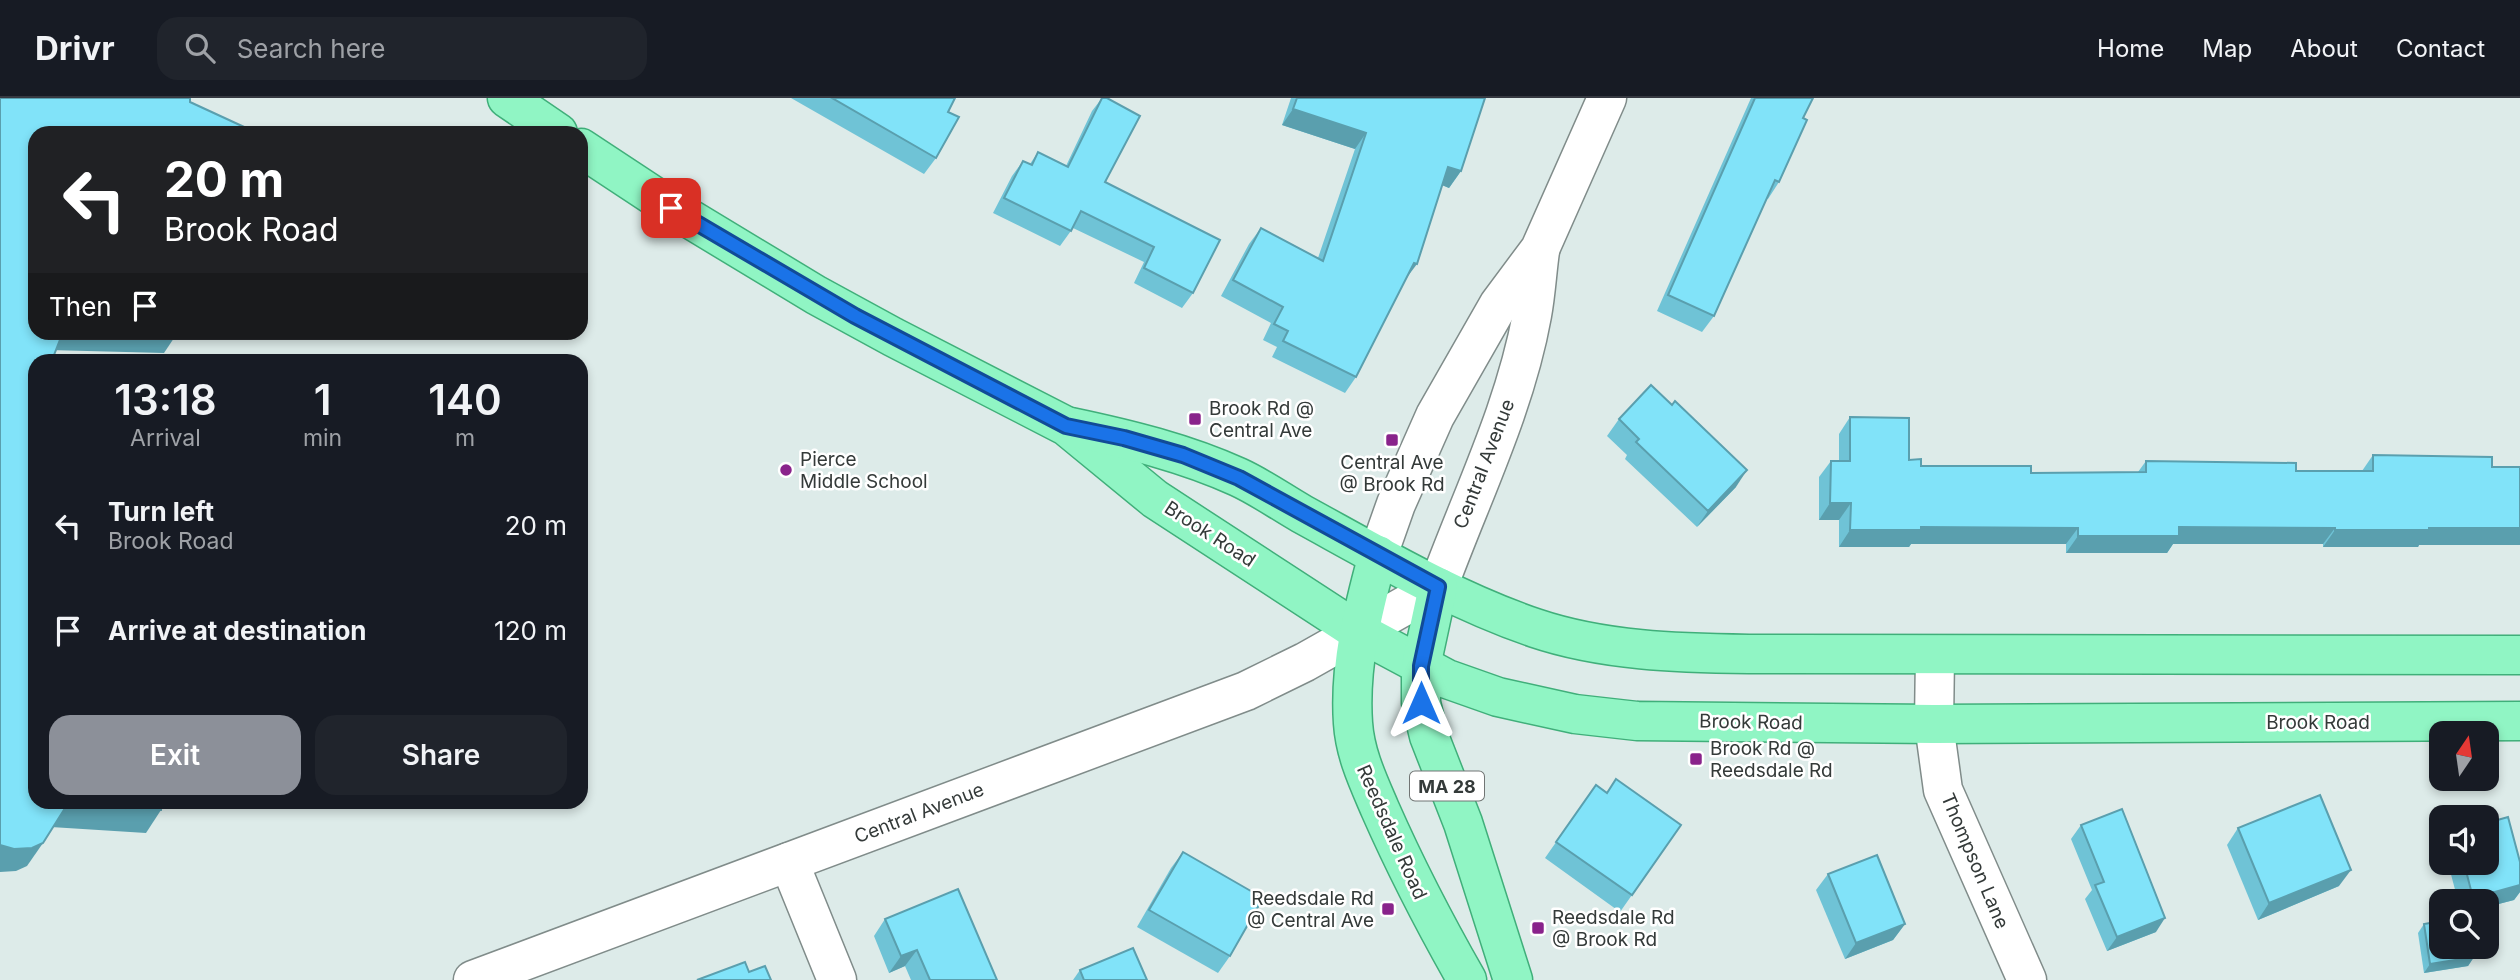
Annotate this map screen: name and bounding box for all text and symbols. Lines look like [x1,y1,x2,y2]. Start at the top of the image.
search box [157,17,647,80]
text: Drivr [35,28,115,68]
icon: search [181,29,219,67]
text: Search here [237,33,385,64]
text: Home [2097,34,2164,63]
text: Map [2202,34,2252,63]
text: About [2290,34,2358,63]
text: Contact [2396,34,2485,63]
text: 20 m [164,150,284,209]
icon: left [49,154,140,245]
pin [641,178,701,238]
icon: arrive [652,189,690,227]
text: Brook Road [164,210,339,249]
icon: arrive [126,287,164,325]
text: Then [49,291,112,322]
text: 13:18 [114,374,217,425]
text: 1 [314,374,331,425]
text: 140 [428,374,502,425]
street label: Central Avenue [1449,396,1519,532]
place label: Brook Rd @ Central Ave [1209,397,1314,442]
marker: Brook Rd @ Central Ave [1187,411,1203,427]
text: Arrival [130,424,201,452]
text: min [303,424,342,452]
text: m [455,424,475,452]
marker: Central Ave @ Brook Rd [1384,432,1400,448]
place label: Pierce Middle School [800,448,928,493]
place label: Central Ave @ Brook Rd [1339,451,1445,496]
marker: Pierce Middle School [778,462,794,478]
text: Turn left [108,496,214,527]
street label: Brook Road [1160,496,1260,572]
icon: left [49,507,87,545]
text: 20 m [505,510,567,541]
text: Brook Road [108,527,233,555]
icon: arrive [49,612,87,650]
text: Arrive at destination [108,615,367,646]
text: 120 m [494,615,567,646]
position arrow [1384,666,1458,740]
street label: Brook Road [1699,710,1803,734]
street label: Brook Road [2266,711,2370,734]
button: Exit [49,715,301,795]
button: Share [315,715,567,795]
north arrow [2429,721,2499,791]
map controls [2429,721,2499,959]
place label: Brook Rd @ Reedsdale Rd [1710,737,1833,782]
marker: Brook Rd @ Reedsdale Rd [1688,751,1704,767]
street label: Reedsdale Road [1352,761,1432,903]
road number: MA 28 [1410,772,1484,800]
street label: Central Avenue [851,778,987,848]
street label: Thompson Lane [1936,790,2014,932]
button: sound [2429,805,2499,875]
place label: Reedsdale Rd @ Central Ave [1247,887,1374,932]
button: search [2429,889,2499,959]
marker: Reedsdale Rd @ Central Ave [1380,901,1396,917]
place label: Reedsdale Rd @ Brook Rd [1552,906,1675,951]
marker: Reedsdale Rd @ Brook Rd [1530,920,1546,936]

